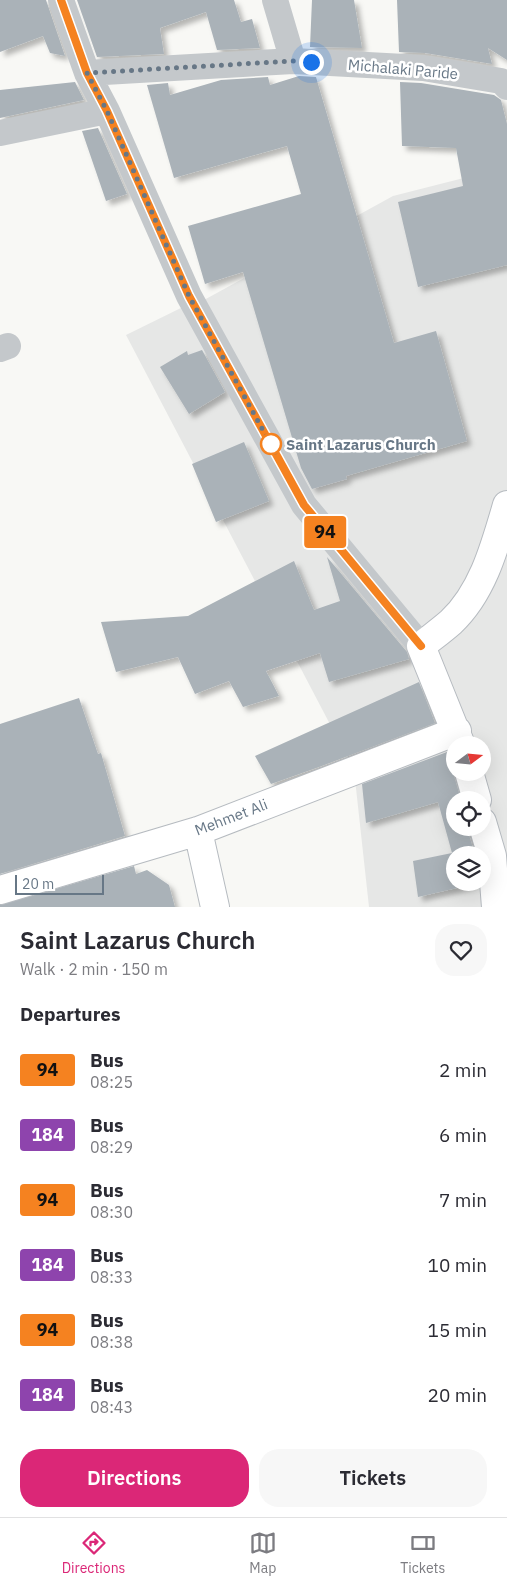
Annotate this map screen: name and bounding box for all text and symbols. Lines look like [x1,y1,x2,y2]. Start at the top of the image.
your location [299,50,324,75]
street label: Michalaki Paride [347,55,459,83]
marker: Saint Lazarus Church [260,433,282,455]
place label: Saint Lazarus Church [286,435,436,454]
line badge: 94 [302,516,348,548]
text: 94 [314,520,336,543]
north arrow [446,736,491,781]
map controls [446,736,491,891]
button: locate [446,791,491,836]
street label: Mehmet Ali [192,794,270,840]
button: layers [446,846,491,891]
scale bar [15,872,104,895]
text: 20 m [22,875,54,893]
text: Saint Lazarus Church [20,924,255,956]
button: heart [435,924,487,976]
text: Walk · 2 min · 150 m [20,959,168,979]
text: Departures [20,1002,120,1026]
text: Bus [90,1048,124,1072]
text: 94 [37,1058,58,1081]
text: 2 min [439,1058,487,1082]
text: 08:25 [90,1072,133,1092]
text: Bus [90,1113,124,1137]
text: 184 [31,1123,64,1146]
text: 6 min [439,1123,487,1147]
text: 08:29 [90,1137,133,1157]
text: Bus [90,1178,124,1202]
text: 94 [37,1188,58,1211]
text: 7 min [439,1188,487,1212]
text: 08:30 [90,1202,133,1222]
text: Bus [90,1243,124,1267]
text: 184 [31,1253,64,1276]
text: 10 min [428,1253,487,1277]
text: 08:33 [90,1267,133,1287]
text: Bus [90,1308,124,1332]
text: 94 [37,1318,58,1341]
text: 15 min [428,1318,487,1342]
text: 08:38 [90,1332,133,1352]
text: Bus [90,1373,124,1397]
text: 184 [31,1383,64,1406]
text: 20 min [428,1383,487,1407]
text: 08:43 [90,1397,133,1417]
button: Directions [20,1449,249,1507]
button: Tickets [259,1449,487,1507]
tab: Directions [62,1529,125,1577]
tab: Map [249,1529,277,1577]
tab: Tickets [400,1529,445,1577]

